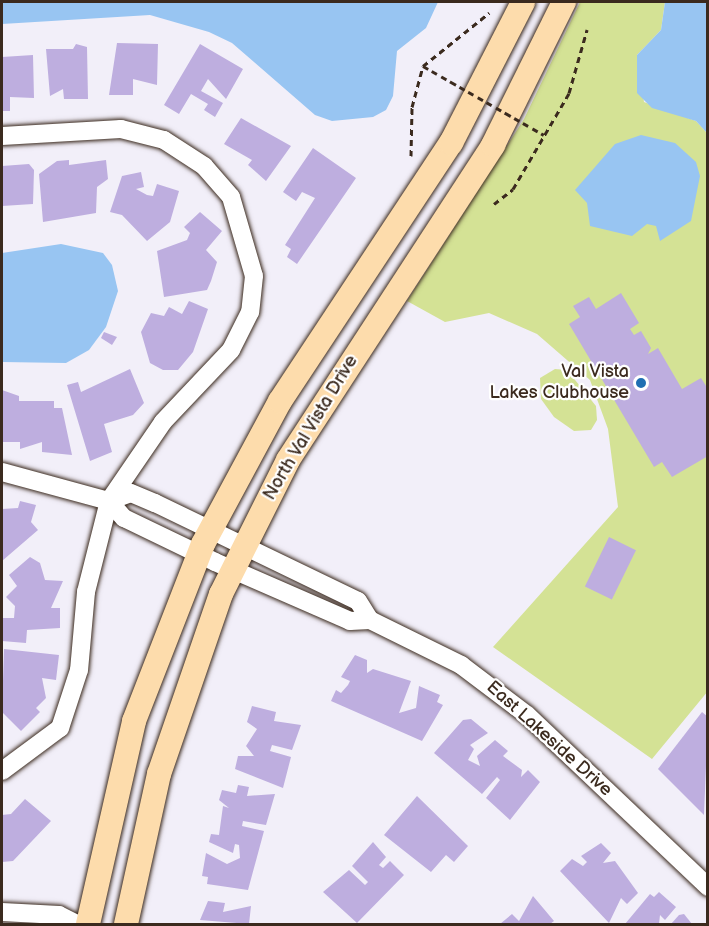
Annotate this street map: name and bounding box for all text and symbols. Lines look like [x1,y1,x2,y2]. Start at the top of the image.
street label: North Val Vista Drive [259,351,363,505]
place label: Val Vista Lakes Clubhouse [489,362,629,404]
marker: Val Vista Lakes Clubhouse [634,376,648,390]
street label: East Lakeside Drive [482,677,616,801]

